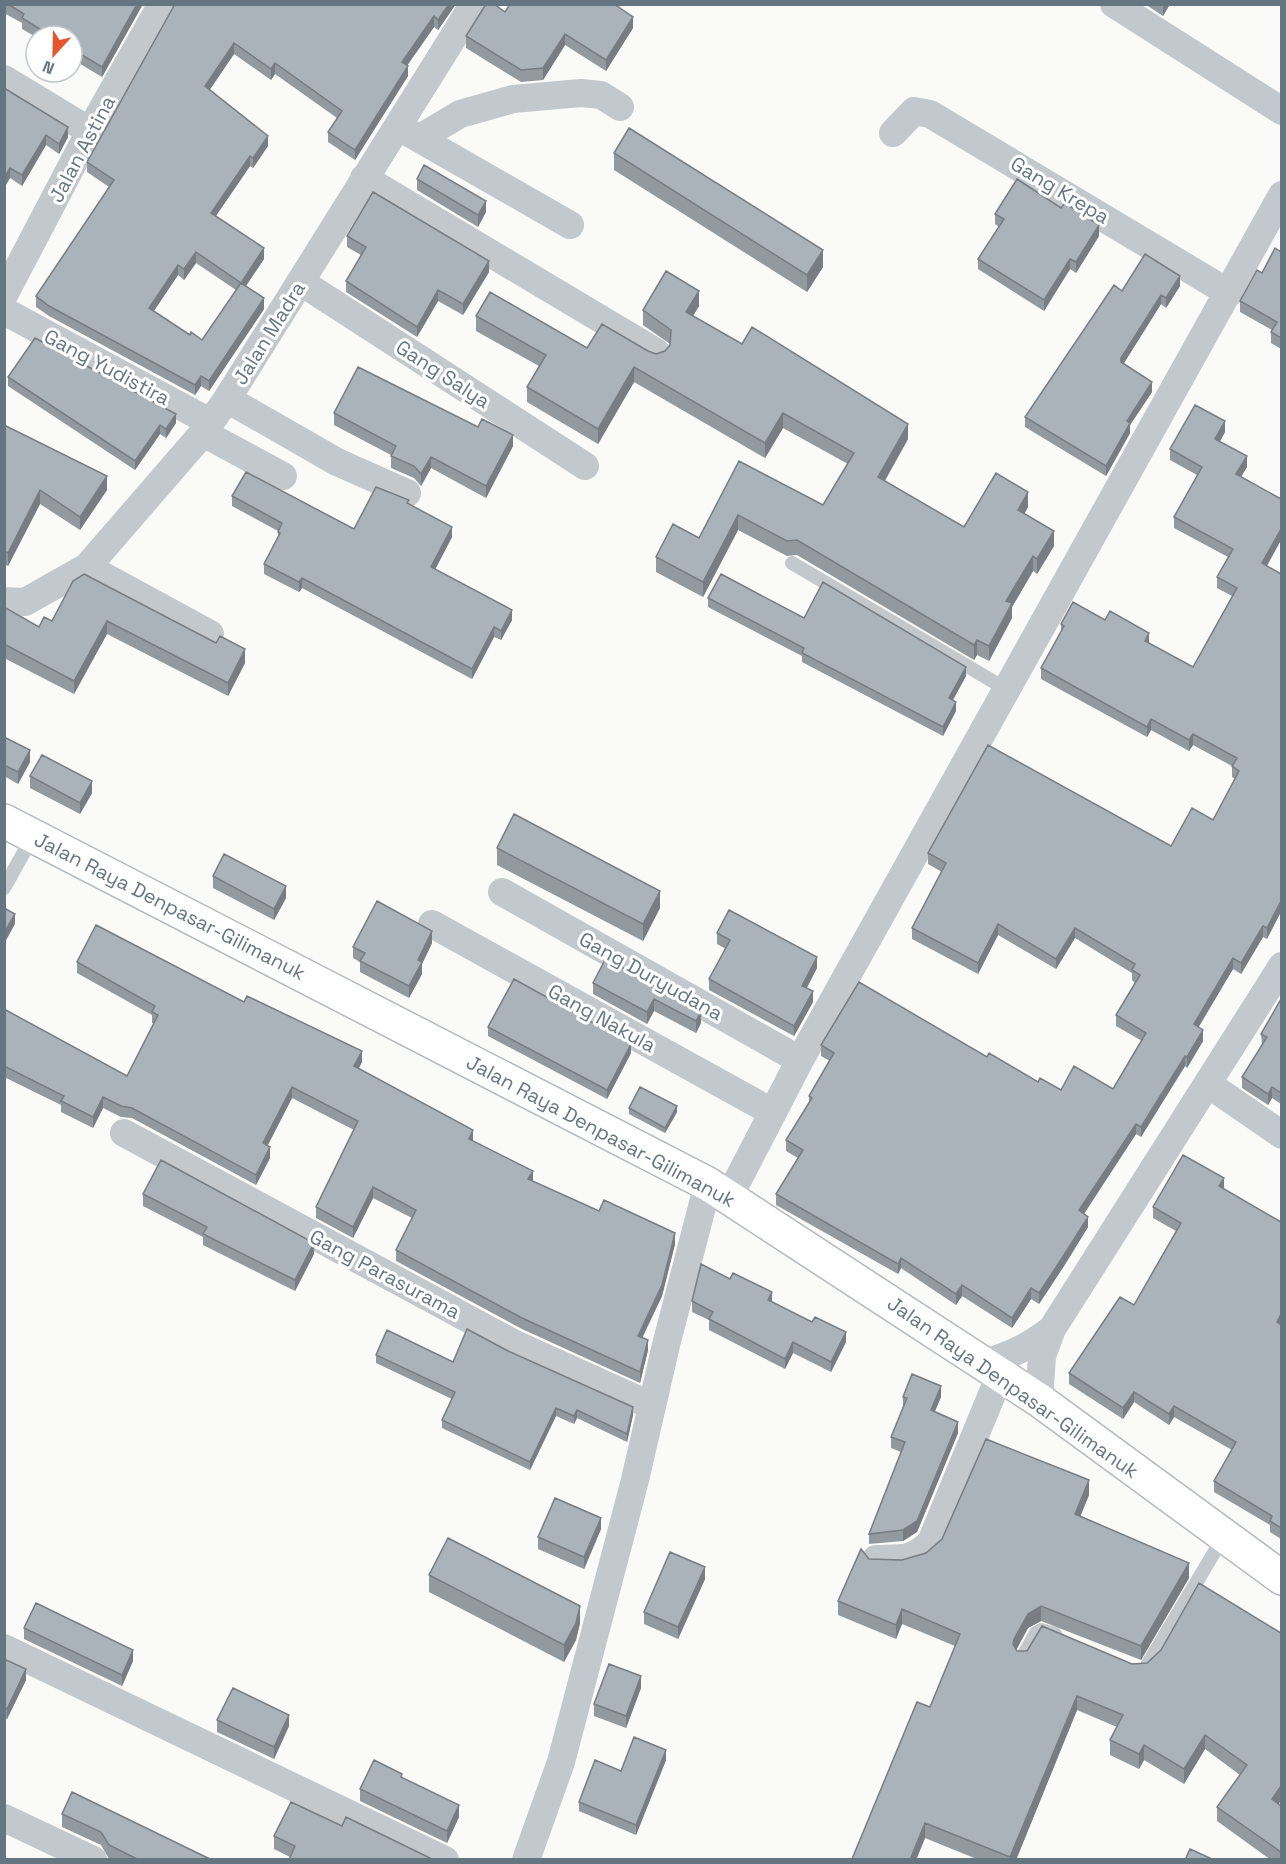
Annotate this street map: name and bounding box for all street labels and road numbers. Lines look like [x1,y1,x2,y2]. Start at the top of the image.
street label: Jalan Astina [43,91,121,207]
street label: Gang Krepa [1006,150,1114,230]
street label: Jalan Madra [227,277,311,389]
street label: Gang Yudistira [40,323,174,411]
street label: Gang Salya [391,334,495,414]
street label: Jalan Raya Denpasar-Gilimanuk [30,826,310,986]
street label: Gang Duryudana [574,926,728,1026]
street label: Gang Nakula [544,978,660,1058]
street label: Jalan Raya Denpasar-Gilimanuk [462,1049,740,1213]
street label: Gang Parasurama [305,1223,465,1325]
street label: Jalan Raya Denpasar-Gilimanuk [882,1290,1144,1484]

